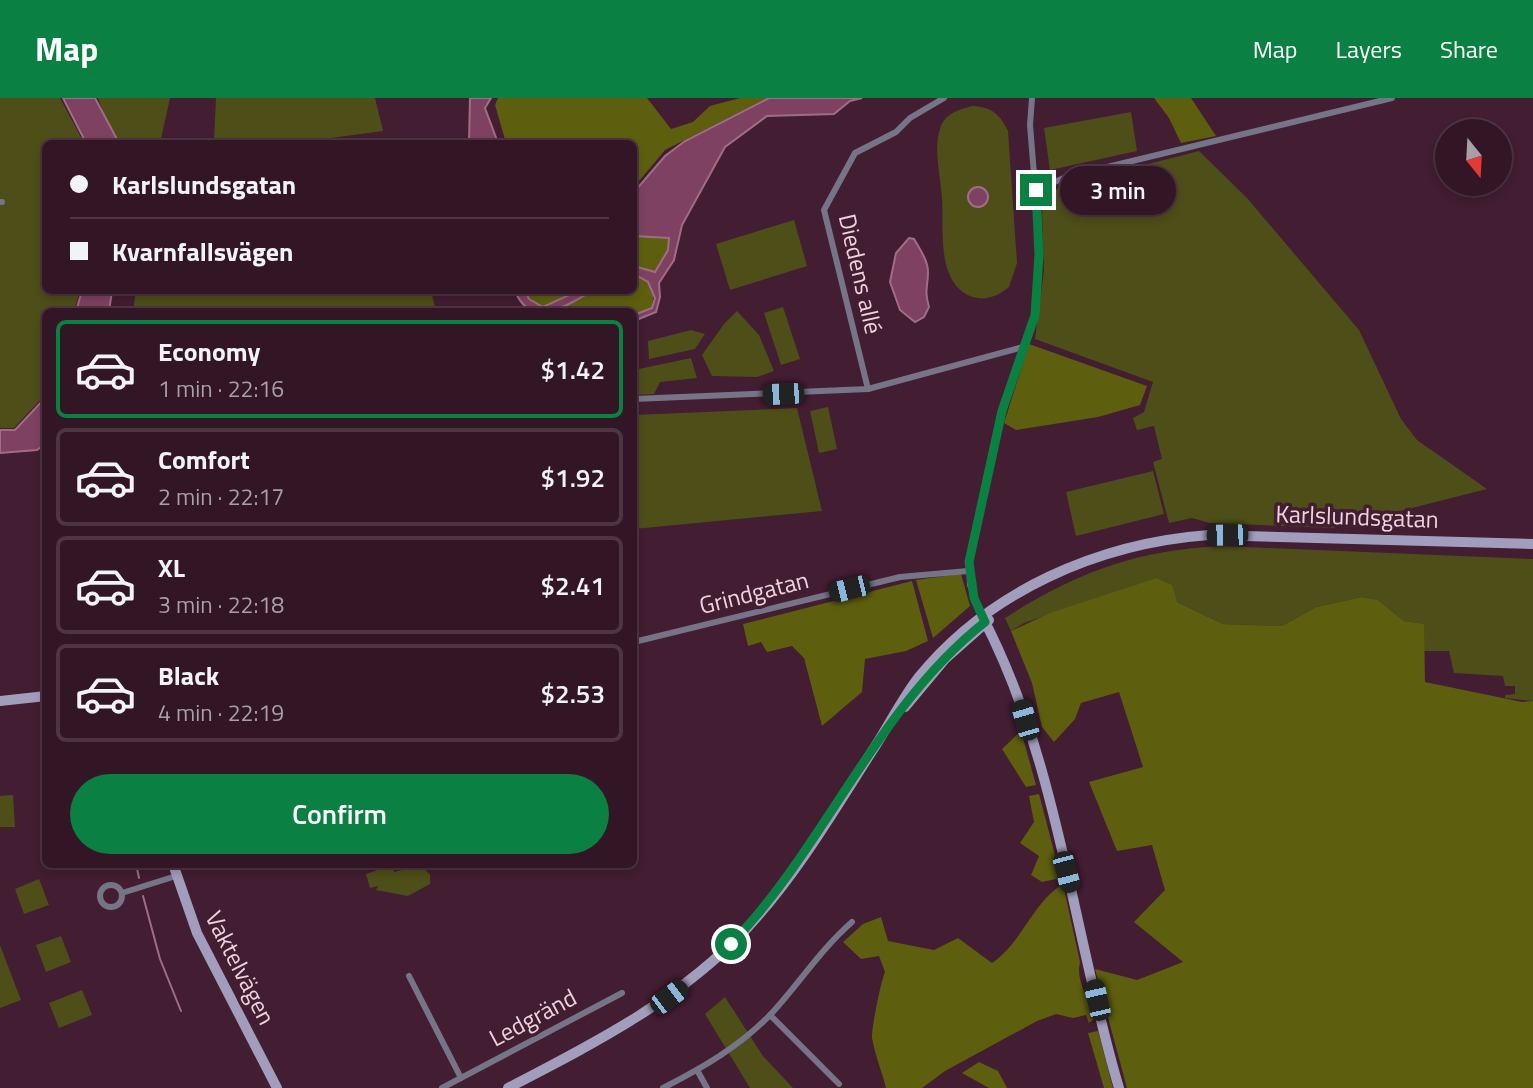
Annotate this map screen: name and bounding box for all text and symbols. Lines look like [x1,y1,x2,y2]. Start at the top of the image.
text: Map [35,24,98,74]
text: Map [1253,31,1298,67]
text: Layers [1336,31,1402,67]
text: Share [1440,31,1498,67]
north arrow [1435,119,1512,196]
map controls [1435,119,1512,196]
text: Karlslundsgatan [112,165,296,204]
callout: 3 min [1060,166,1176,214]
text: 3 min [1090,173,1146,208]
route end [1020,174,1052,206]
street label: Diedens allé [830,210,892,337]
text: Kvarnfallsvägen [112,232,293,271]
text: Economy [158,332,260,371]
icon: car [74,338,137,401]
text: $1.42 [541,350,605,389]
text: 1 min · 22:16 [158,371,284,406]
car [762,383,805,405]
text: Comfort [158,440,250,479]
icon: car [74,446,137,509]
text: $1.92 [541,458,605,497]
text: 2 min · 22:17 [158,479,284,514]
street label: Karlslundsgatan [1275,495,1439,537]
car [1206,524,1249,546]
text: XL [158,548,185,587]
icon: car [74,554,137,617]
street label: Grindgatan [695,561,812,623]
text: $2.41 [541,566,605,605]
car [827,574,872,604]
text: 3 min · 22:18 [158,587,284,622]
text: Black [158,656,219,695]
icon: car [74,662,137,725]
text: $2.53 [541,674,605,713]
text: 4 min · 22:19 [158,695,284,730]
car [1010,697,1041,743]
button: Confirm [70,774,609,854]
car [1051,849,1082,895]
street label: Vaktelvägen [197,904,285,1031]
route start [715,928,747,960]
car [646,976,693,1018]
car [1083,977,1112,1023]
street label: Ledgränd [482,979,583,1055]

